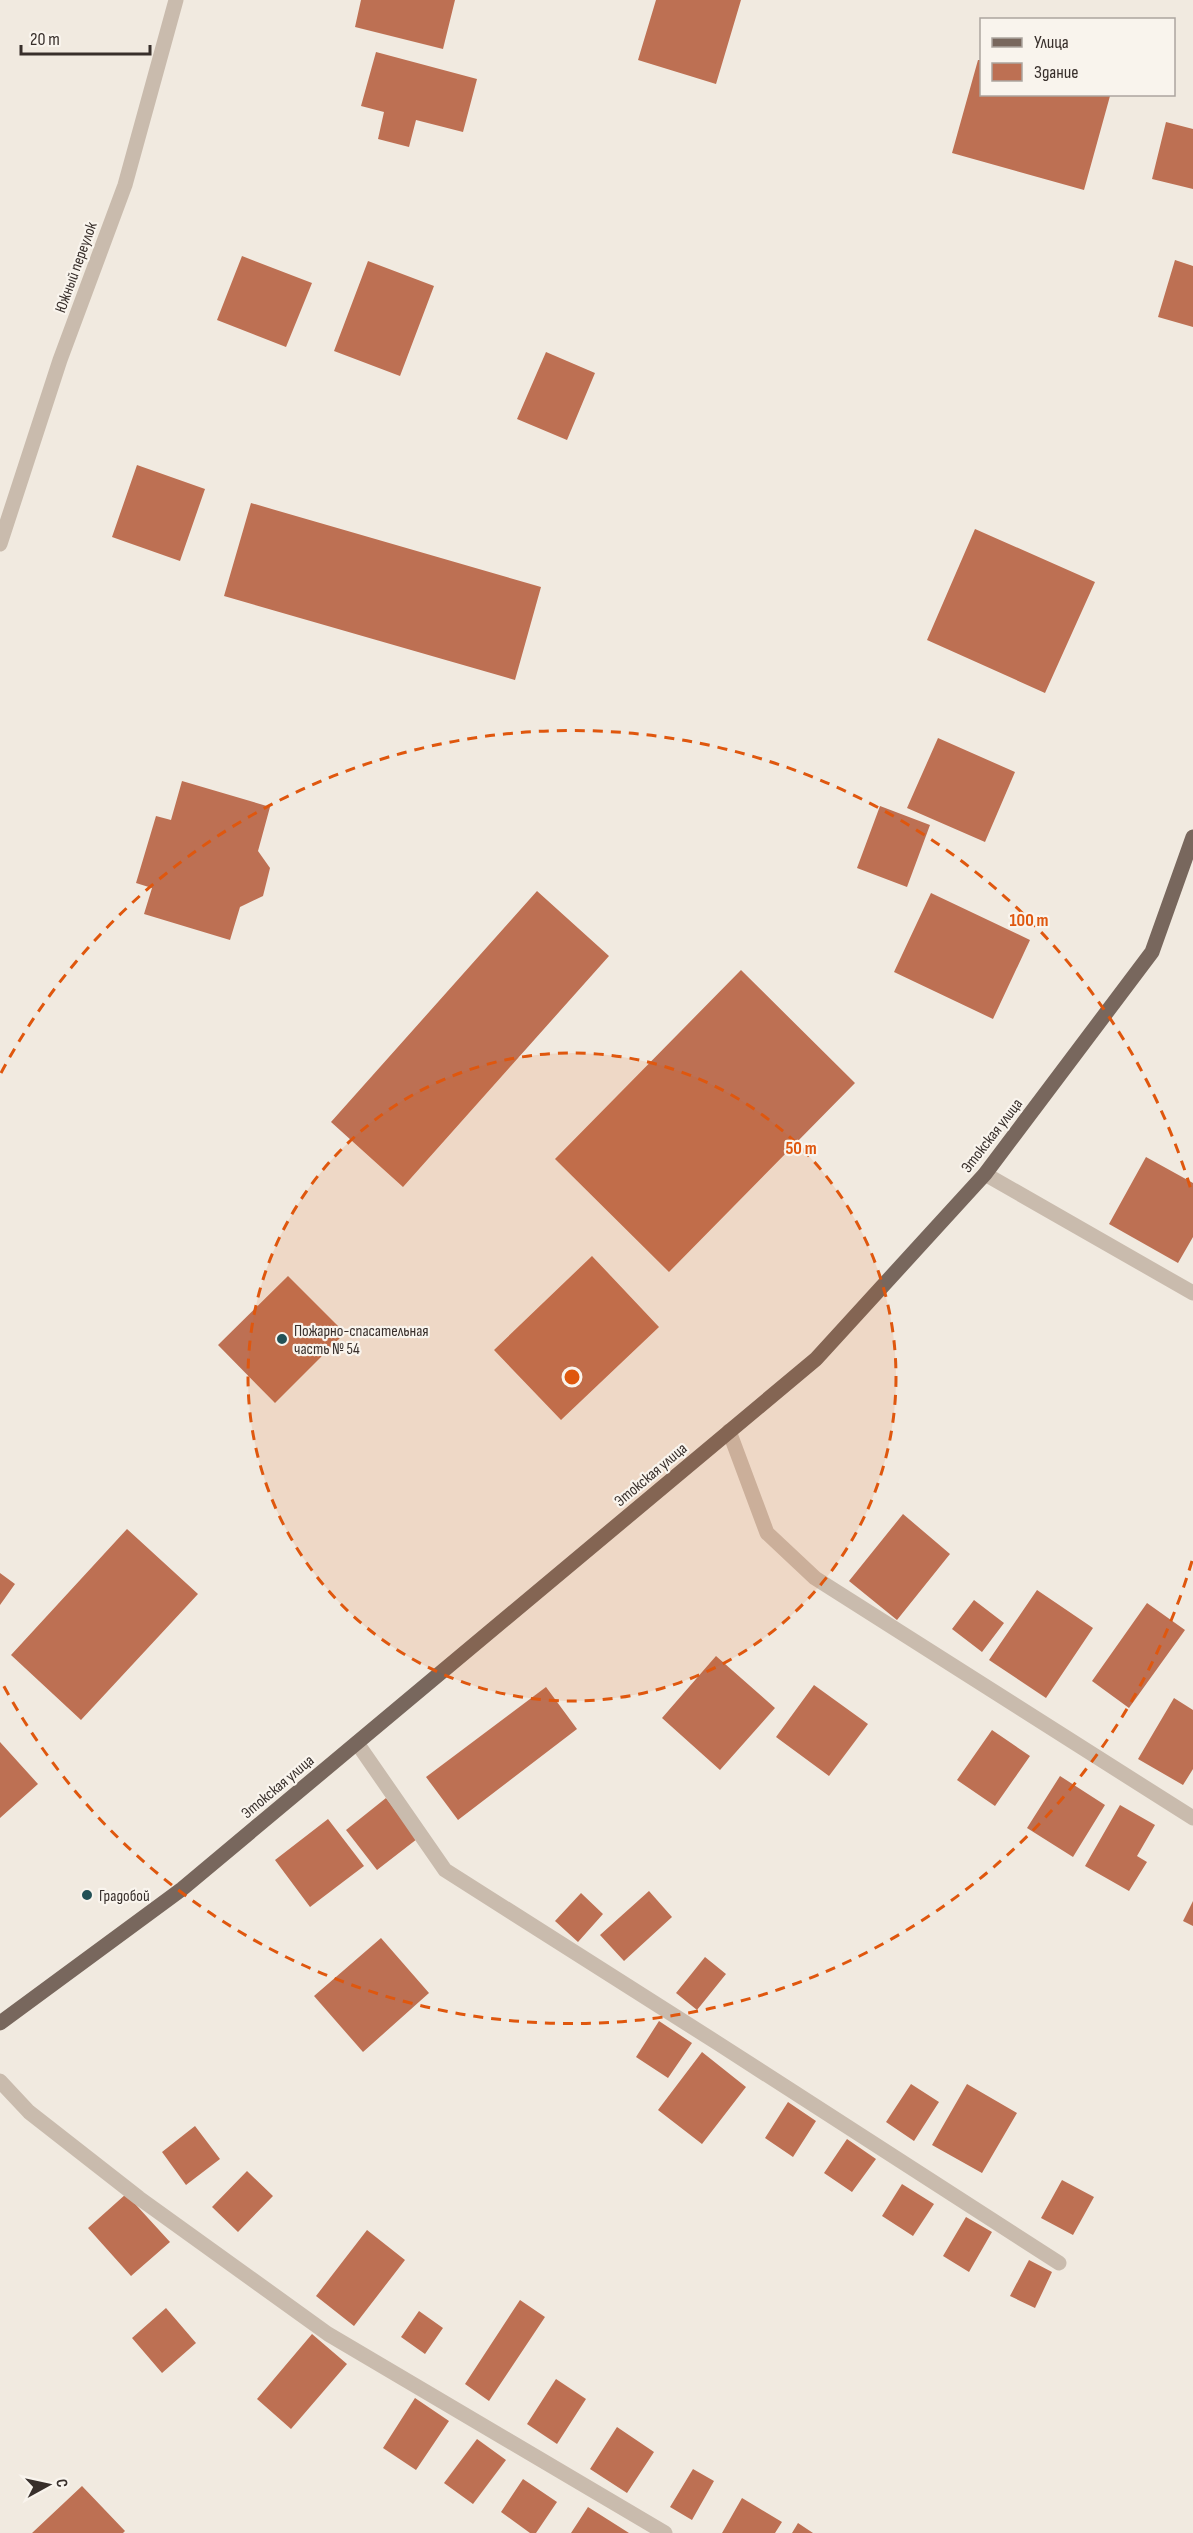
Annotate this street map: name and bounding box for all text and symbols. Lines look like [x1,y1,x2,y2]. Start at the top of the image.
scale bar [21,18,150,56]
legend [980,18,1175,96]
text: 20 m [30,29,60,50]
text: Улица [1034,32,1069,53]
text: Здание [1034,62,1079,83]
street label: Южный переулок [51,219,102,315]
text: 100 m [1010,910,1049,931]
street label: Этокская улица [957,1095,1027,1177]
text: 50 m [785,1138,817,1159]
place label: Пожарно-спасательная часть № 54 [294,1322,429,1359]
marker: Пожарно-спасательная часть № 54 [275,1332,289,1346]
centre of rings [562,1367,582,1387]
street label: Этокская улица [611,1439,691,1511]
street label: Этокская улица [238,1751,318,1823]
place label: Градобой [99,1887,150,1906]
marker: Градобой [80,1888,94,1902]
north arrow [18,2455,78,2515]
text: С [51,2478,71,2489]

